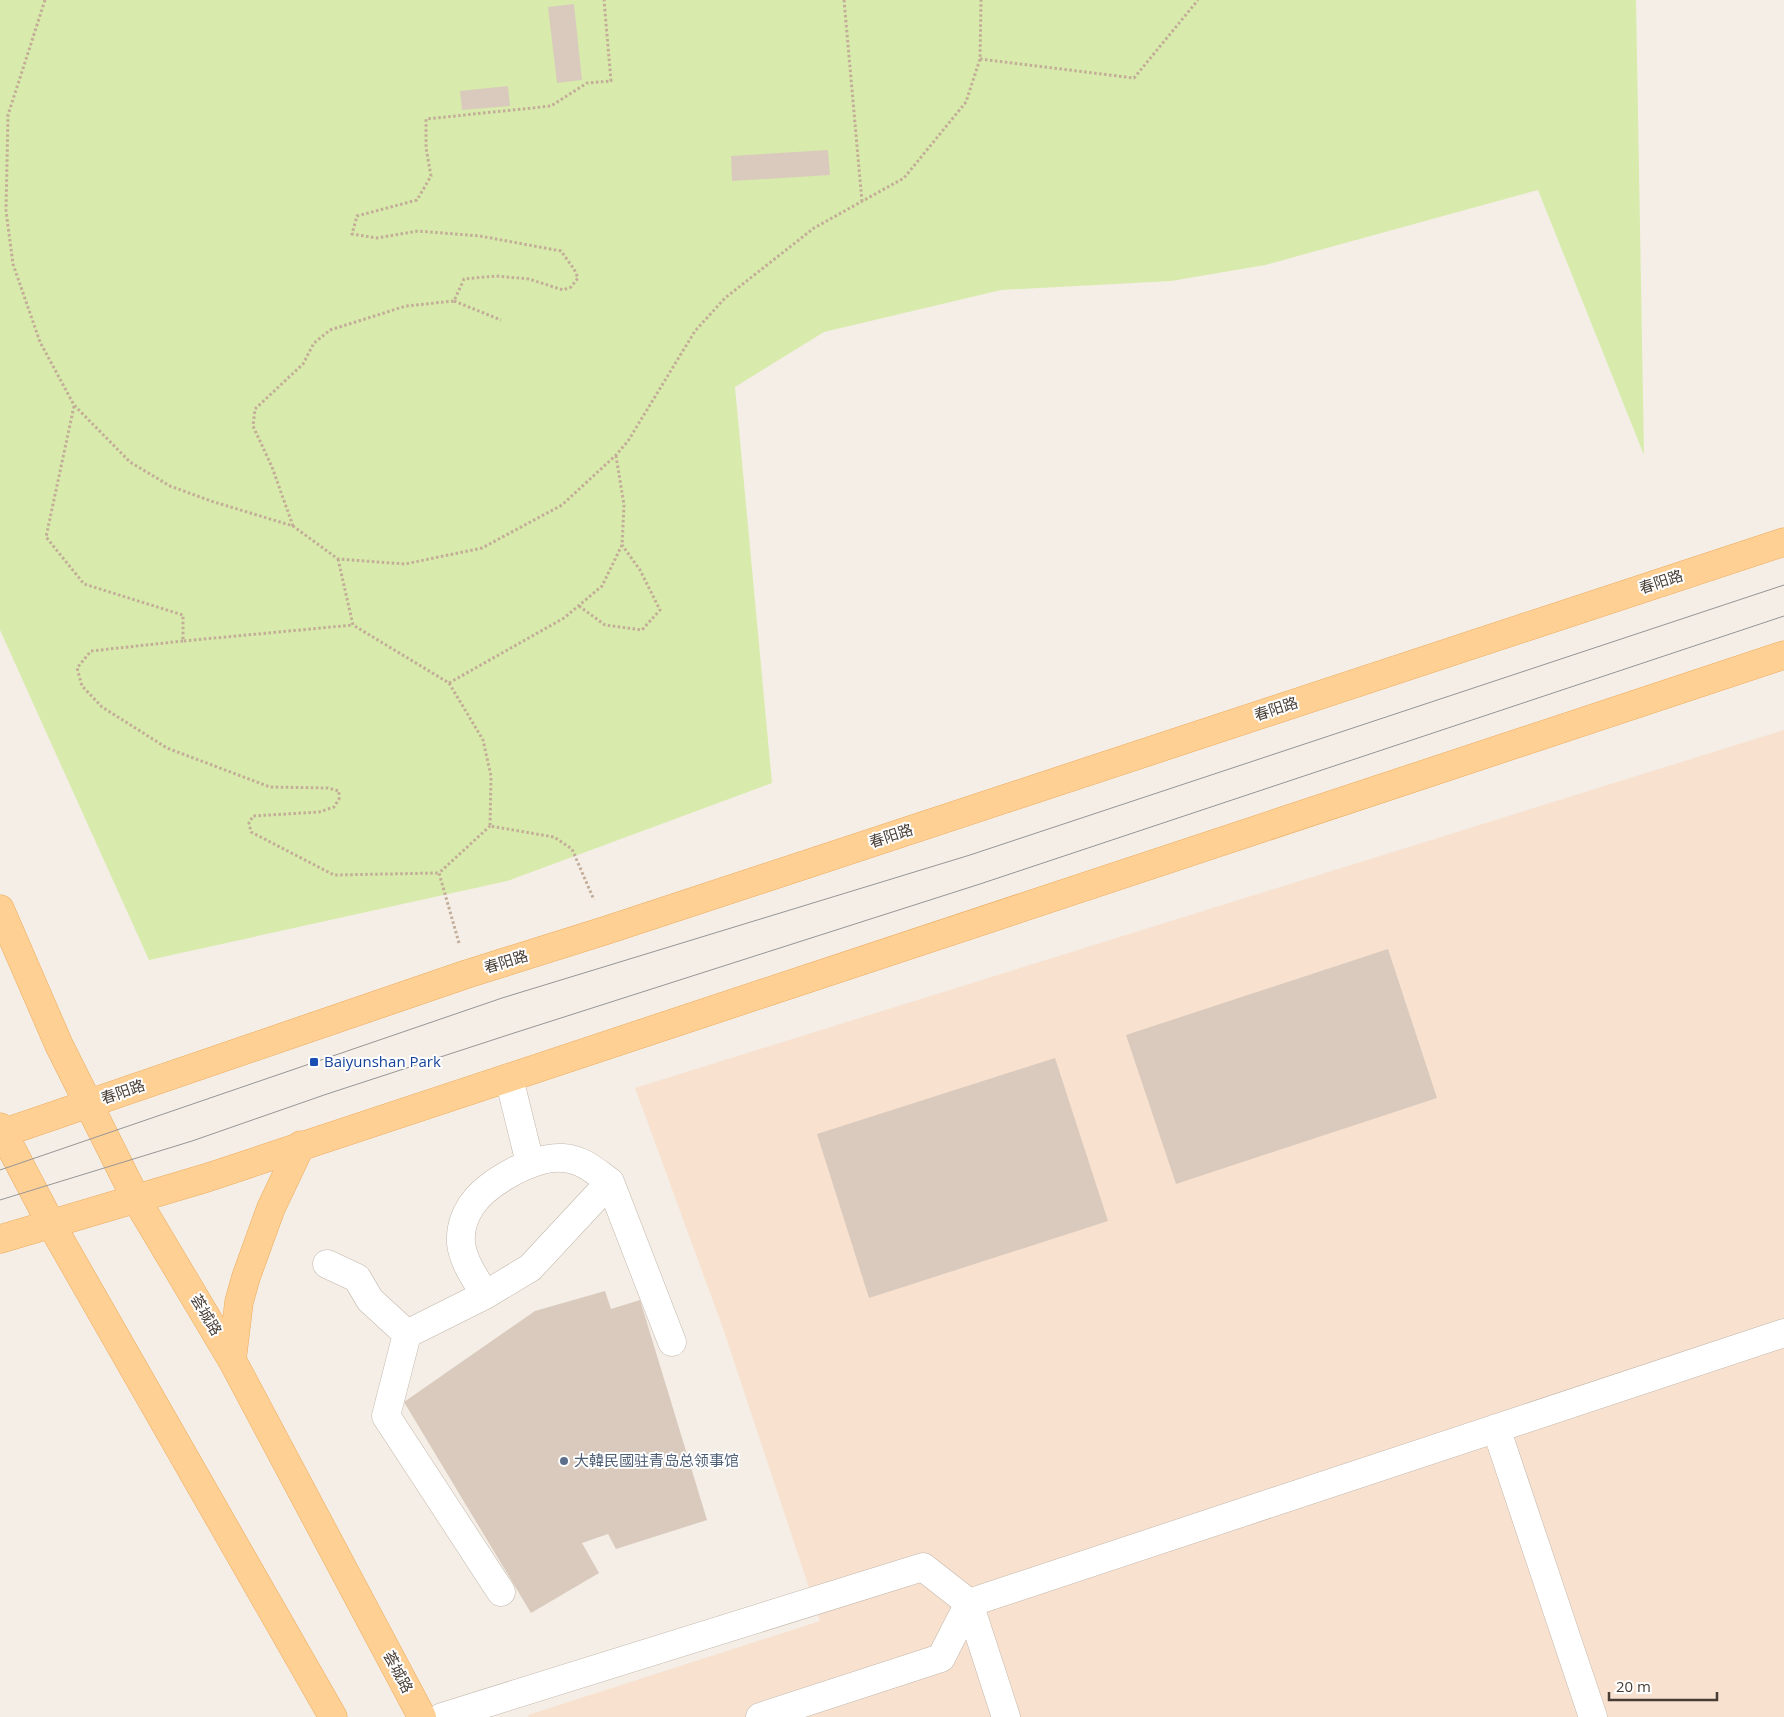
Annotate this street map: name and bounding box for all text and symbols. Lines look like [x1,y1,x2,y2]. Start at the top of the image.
street label: 春阳路 [1636,565,1685,598]
street label: 春阳路 [1251,692,1300,725]
street label: 春阳路 [866,819,915,852]
street label: 春阳路 [481,945,530,977]
place label: Baiyunshan Park [324,1051,441,1071]
marker: Baiyunshan Park [308,1056,320,1068]
street label: 春阳路 [98,1074,147,1108]
street label: 荟城路 [187,1290,227,1339]
place label: 大韓民國驻青岛总领事馆 [574,1450,739,1470]
marker: 大韓民國驻青岛总领事馆 [558,1455,570,1467]
street label: 荟城路 [379,1647,418,1696]
scale bar [1609,1670,1716,1702]
text: 20 m [1616,1676,1651,1696]

